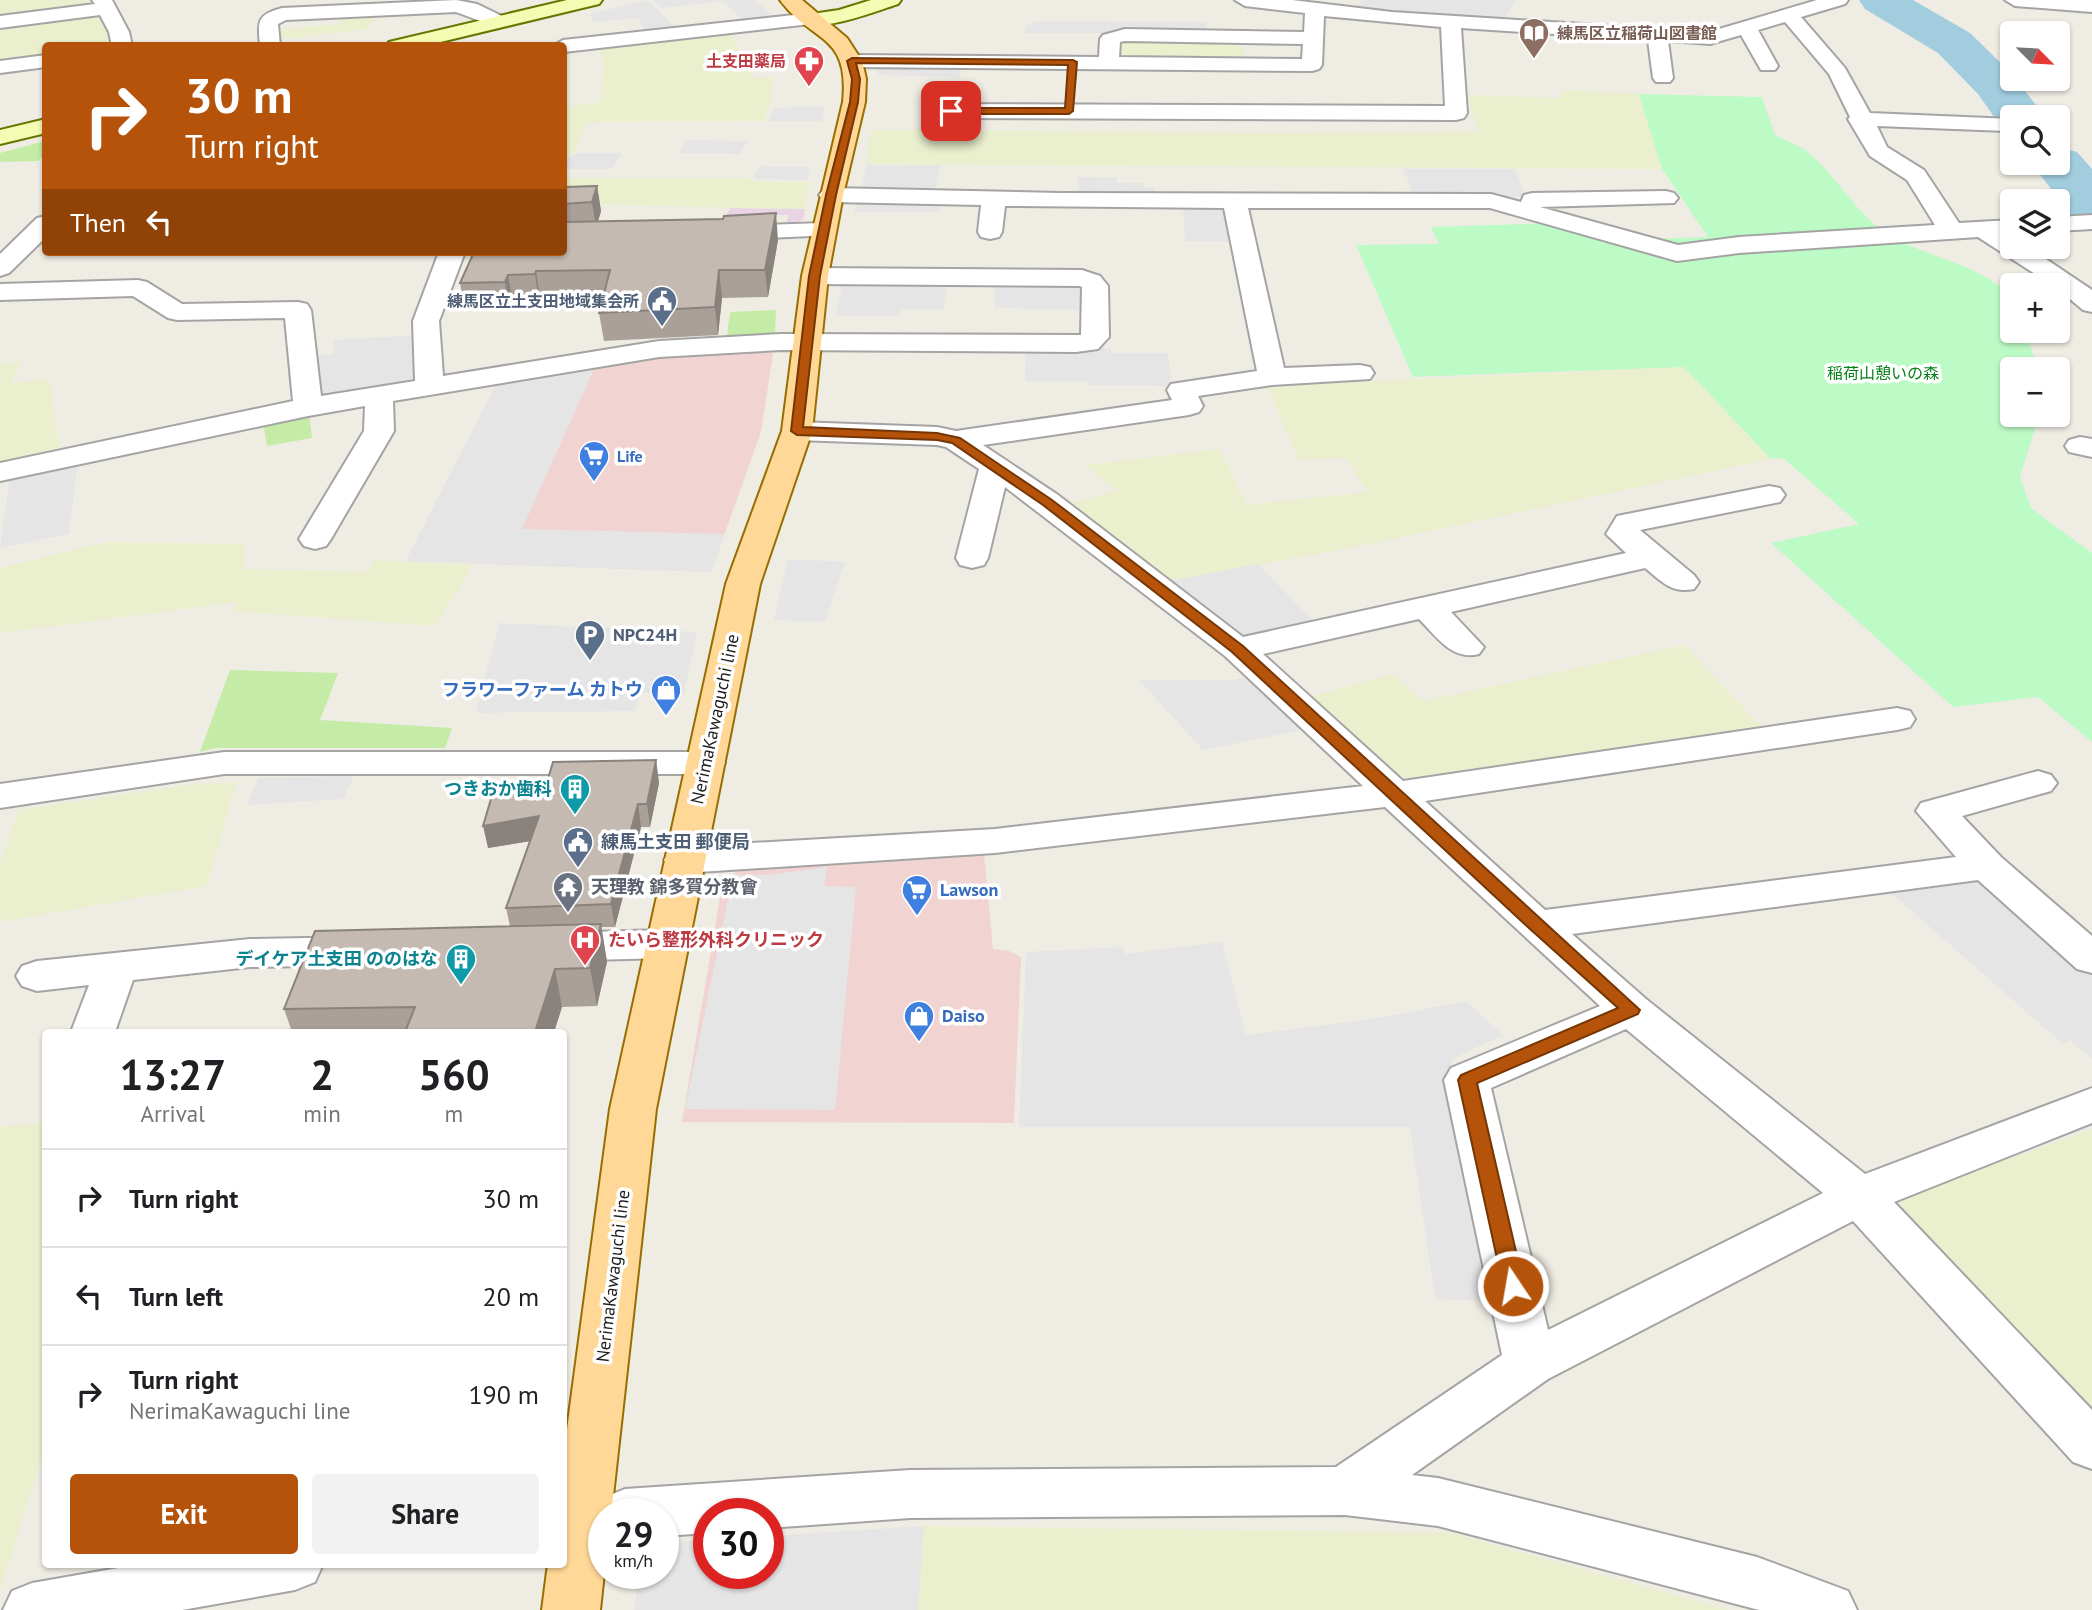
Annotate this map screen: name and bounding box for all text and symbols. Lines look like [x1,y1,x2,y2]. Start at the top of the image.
library icon: 練馬区立稲荷山図書館 [1517,16,1551,60]
north arrow [2000,21,2070,91]
map controls [2000,21,2070,427]
place label: 練馬区立稲荷山図書館 [1557,23,1717,43]
pharmacy icon: 土支田薬局 [792,44,826,88]
place label: 土支田薬局 [706,51,786,71]
text: 30 m [185,63,292,127]
icon: right [70,70,161,161]
pin [921,81,981,141]
icon: arrive [932,92,970,130]
button: search [2000,105,2070,175]
text: Turn right [185,125,319,167]
button: layers [2000,189,2070,259]
icon: left [140,203,178,241]
text: Then [70,206,126,239]
button: + [2000,273,2070,343]
public building icon: 練馬区立土支田地域集会所 [645,284,679,328]
place label: 練馬区立土支田地域集会所 [447,291,639,311]
button: − [2000,357,2070,427]
park label: 稲荷山憩いの森 [1827,363,1939,383]
supermarket icon: Life [577,439,611,483]
place label: Life [617,446,643,466]
parking icon: NPC24H [573,618,607,662]
place label: NPC24H [613,623,677,646]
street label: NerimaKawaguchi line [685,632,744,806]
shop icon: フラワーファーム カトウ [649,673,683,717]
place label: フラワーファーム カトウ [442,678,643,701]
building icon: つきおか歯科 [558,772,592,816]
place label: つきおか歯科 [444,777,552,800]
public building icon: 練馬土支田 郵便局 [561,825,595,869]
place label: 練馬土支田 郵便局 [601,830,750,853]
temple icon: 天理教 錦多賀分教會 [551,870,585,914]
supermarket icon: Lawson [900,873,934,917]
place label: 天理教 錦多賀分教會 [591,875,758,898]
place label: Lawson [940,878,998,901]
hospital icon: たいら整形外科クリニック [568,923,602,967]
place label: たいら整形外科クリニック [608,928,824,951]
building icon: デイケア土支田 ののはな [444,942,478,986]
place label: デイケア土支田 ののはな [235,947,438,970]
shop icon: Daiso [902,999,936,1043]
place label: Daiso [942,1004,985,1027]
text: 13:27 [119,1047,226,1102]
text: 2 [310,1047,334,1102]
text: 560 [418,1047,490,1102]
text: Arrival [140,1099,205,1128]
text: min [303,1099,341,1128]
text: m [445,1099,463,1128]
icon: right [70,1179,108,1217]
text: Turn right [129,1182,238,1215]
text: 30 m [483,1182,539,1215]
street label: NerimaKawaguchi line [591,1189,634,1363]
position arrow [1476,1249,1550,1323]
icon: left [70,1277,108,1315]
text: Turn left [129,1280,223,1313]
text: 20 m [483,1280,539,1313]
text: Turn right [129,1363,238,1396]
icon: right [70,1375,108,1413]
text: 190 m [468,1378,539,1411]
text: NerimaKawaguchi line [129,1396,351,1425]
button: Exit [70,1474,298,1554]
button: Share [312,1474,539,1554]
speed limit sign: 30 [693,1498,784,1589]
text: 29 [614,1511,653,1557]
text: km/h [614,1549,653,1572]

